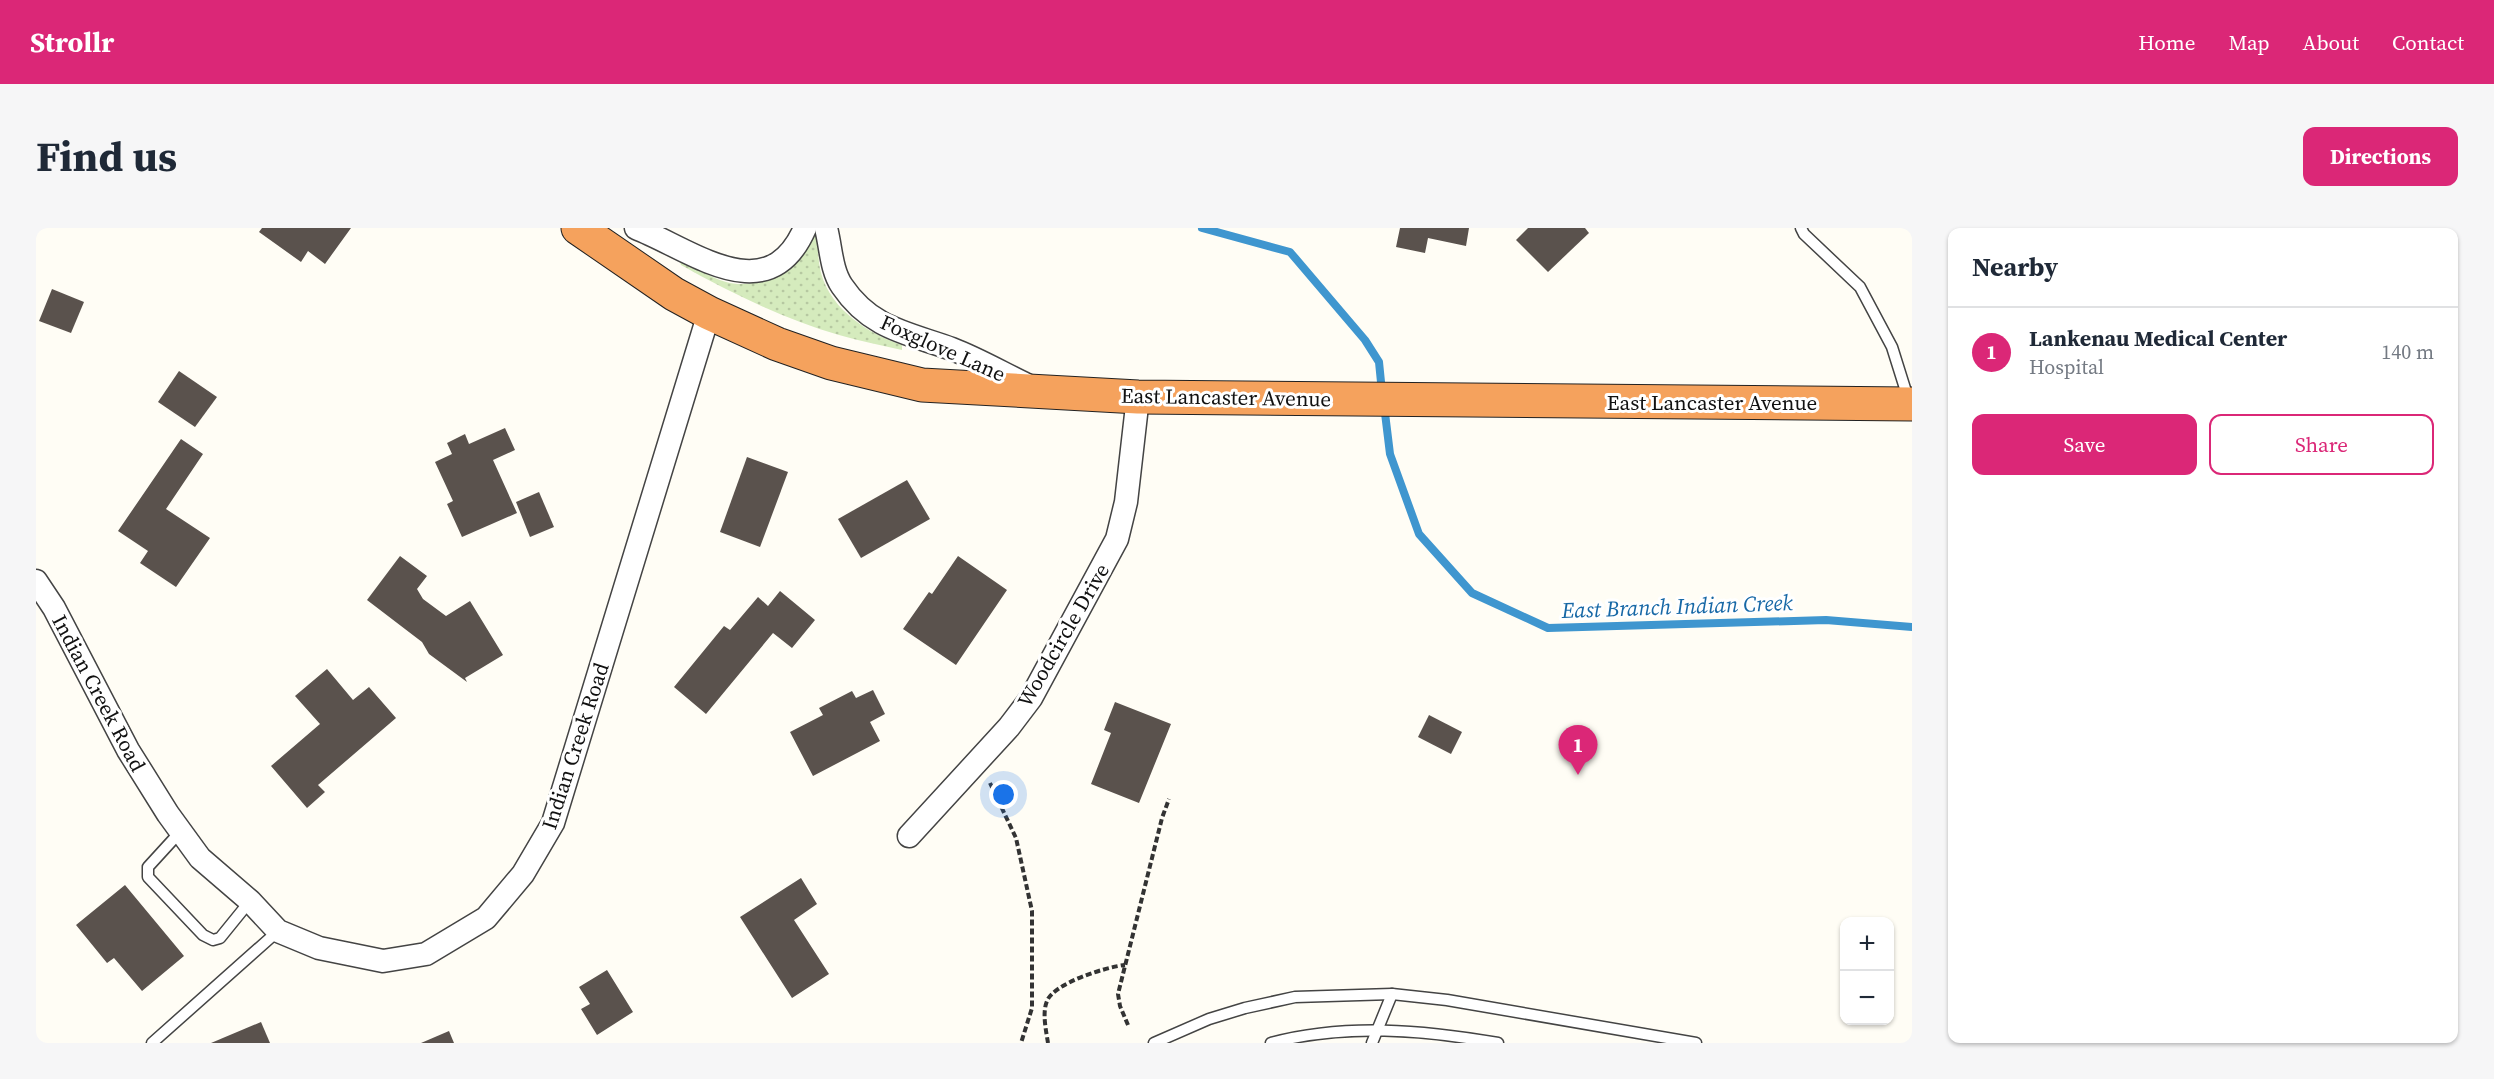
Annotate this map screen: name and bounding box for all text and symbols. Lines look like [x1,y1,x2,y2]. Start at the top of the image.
text: Strollr [30,23,114,61]
text: Home [2138,28,2196,57]
text: Map [2229,28,2270,57]
text: About [2303,28,2359,57]
text: Contact [2392,28,2464,57]
text: Find us [36,127,177,185]
button: Directions [2303,127,2458,186]
text: Nearby [1972,249,2058,285]
street label: Foxglove Lane [876,307,1010,389]
text: Lankenau Medical Center [2029,323,2287,353]
text: 1 [1986,338,1997,366]
text: 140 m [2381,338,2434,366]
text: Hospital [2029,353,2104,381]
street label: East Lancaster Avenue [1121,381,1331,413]
street label: East Lancaster Avenue [1607,388,1817,417]
button: Save [1972,414,2197,475]
button: Share [2209,414,2434,475]
street label: Woodcircle Drive [1010,558,1116,712]
water label: East Branch Indian Creek [1560,587,1794,625]
street label: Indian Creek Road [45,609,153,777]
street label: Indian Creek Road [534,659,616,833]
pin: 1 [1558,726,1598,775]
your location [989,780,1018,809]
map controls [1840,917,1894,1025]
button: + [1840,917,1894,971]
button: − [1840,971,1894,1025]

